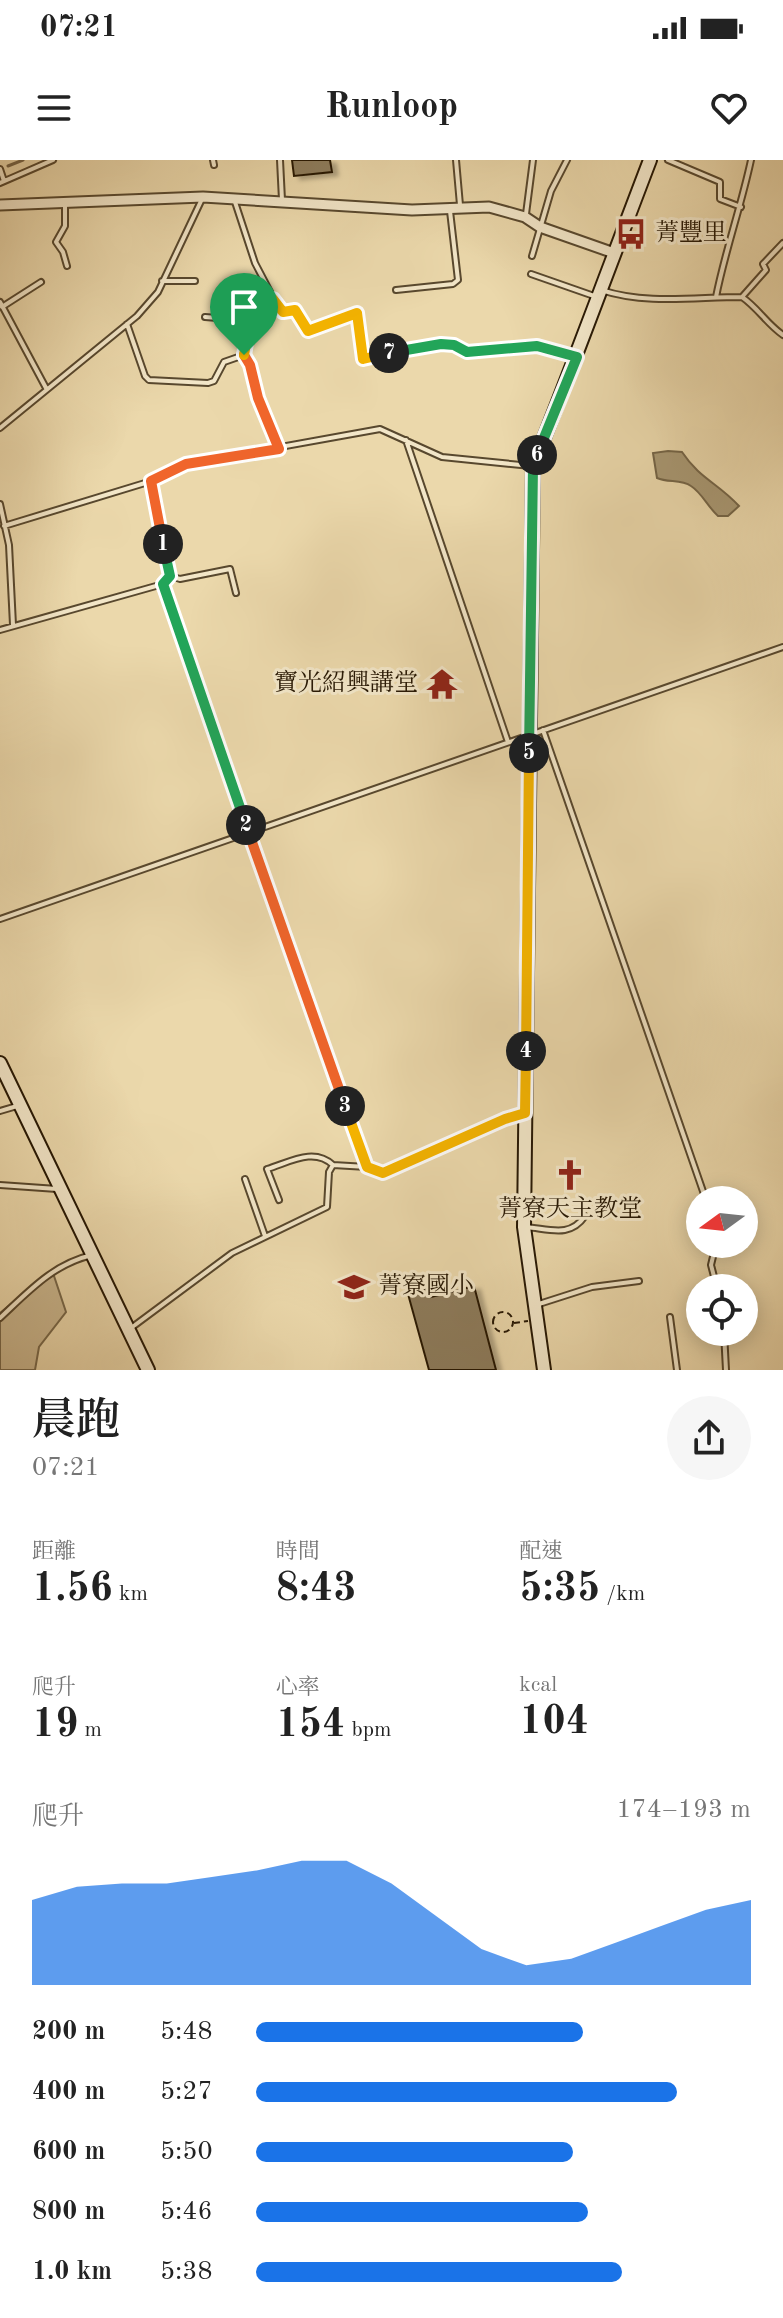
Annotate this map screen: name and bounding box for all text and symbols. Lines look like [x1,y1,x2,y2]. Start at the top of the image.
text: 07:21 [40,13,118,43]
icon: menu [32,86,76,130]
icon: heart [707,86,751,130]
text: Runloop [325,90,458,126]
bus stop icon: 菁豐里 [614,217,648,251]
place label: 菁豐里 [655,219,727,246]
pin [210,273,278,355]
icon: arrive [222,285,266,329]
pin: 7 [369,333,409,373]
text: 7 [383,342,395,364]
pin: 6 [517,435,557,475]
text: 6 [531,444,543,466]
pin: 1 [143,524,183,564]
text: 1 [157,533,169,555]
temple icon: 寶光紹興講堂 [425,667,459,701]
place label: 寶光紹興講堂 [274,669,418,696]
pin: 5 [509,733,549,773]
text: 5 [523,742,535,764]
pin: 2 [226,805,266,845]
text: 2 [240,814,252,836]
pin: 4 [506,1031,546,1071]
text: 4 [520,1040,532,1062]
pin: 3 [325,1086,365,1126]
text: 3 [339,1095,351,1117]
church icon: 菁寮天主教堂 [553,1158,587,1192]
north arrow [686,1186,758,1258]
map controls [686,1186,758,1346]
place label: 菁寮天主教堂 [498,1195,642,1222]
school or university icon: 菁寮國小 [337,1270,371,1304]
place label: 菁寮國小 [378,1272,474,1299]
button: locate [686,1274,758,1346]
button: share [667,1396,751,1480]
text: 晨跑 [32,1400,120,1444]
text: 07:21 [32,1455,100,1481]
text: 距離 [32,1541,76,1563]
text: 時間 [276,1541,320,1563]
text: 配速 [519,1541,563,1563]
text: 1.56 [32,1570,113,1610]
text: 8:43 [276,1570,356,1610]
text: 5:35 [519,1570,600,1610]
text: km [113,1583,148,1605]
text: /km [600,1583,645,1605]
text: kcal [519,1674,557,1696]
text: 爬升 [32,1677,76,1699]
text: 心率 [276,1677,320,1699]
text: 104 [519,1703,589,1743]
text: 19 [32,1706,78,1746]
text: 154 [276,1706,345,1746]
text: m [78,1719,102,1741]
text: bpm [345,1719,392,1741]
text: 174–193 m [616,1797,751,1823]
text: 爬升 [32,1804,84,1830]
text: 200 m [32,2019,105,2045]
text: 5:48 [160,2019,213,2045]
text: 400 m [32,2079,105,2105]
text: 5:27 [160,2079,213,2105]
text: 600 m [32,2139,105,2165]
text: 5:50 [160,2139,213,2165]
text: 800 m [32,2199,105,2225]
text: 5:46 [160,2199,213,2225]
text: 1.0 km [32,2259,112,2285]
text: 5:38 [160,2259,213,2285]

